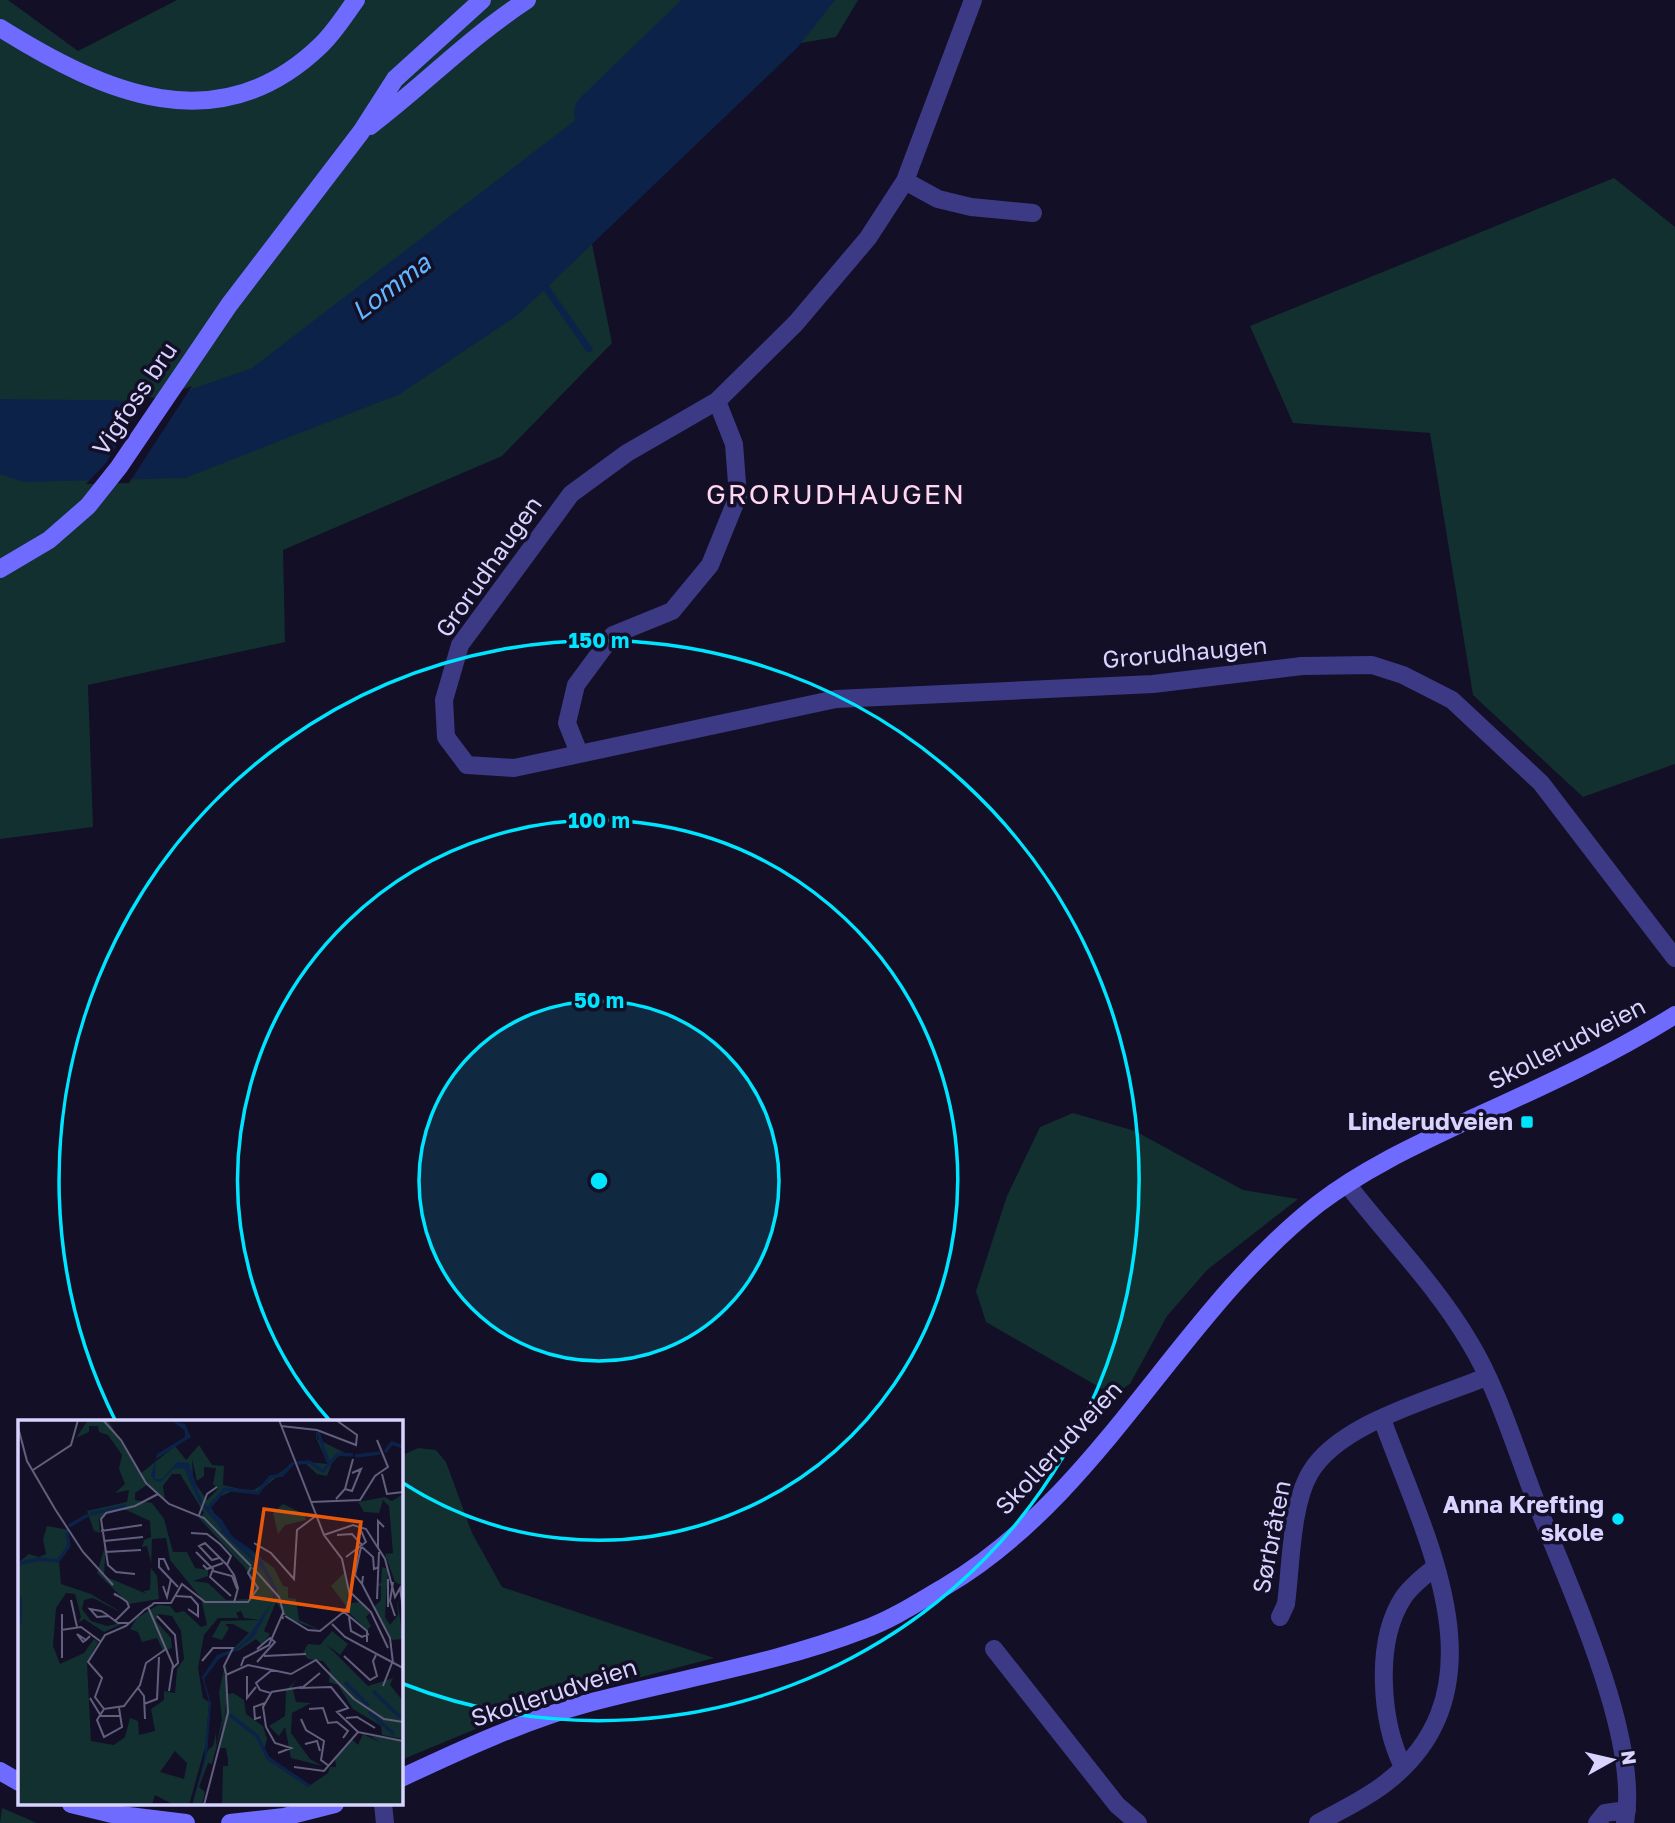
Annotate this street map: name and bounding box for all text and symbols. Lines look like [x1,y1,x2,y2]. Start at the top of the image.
water label: Lomma [345,246,437,326]
street label: Vigfoss bru [85,336,182,460]
district label: GRORUDHAUGEN [706,477,966,510]
street label: Grorudhaugen [428,490,547,642]
text: 150 m [569,627,629,653]
street label: Grorudhaugen [1101,630,1269,673]
text: 100 m [568,807,630,833]
text: 50 m [574,987,624,1013]
street label: Skollerudveien [1483,991,1650,1095]
place label: Linderudveien [1348,1106,1513,1135]
marker: Linderudveien [1519,1114,1535,1130]
centre of rings [587,1169,611,1193]
street label: Skollerudveien [988,1374,1127,1520]
inset map [18,1420,402,1806]
street label: Sørbråten [1245,1478,1296,1596]
place label: Anna Krefting skole [1443,1489,1604,1546]
marker: Anna Krefting skole [1610,1511,1626,1527]
street label: Skollerudveien [467,1651,640,1732]
north arrow [1577,1725,1647,1795]
text: N [1617,1749,1642,1766]

